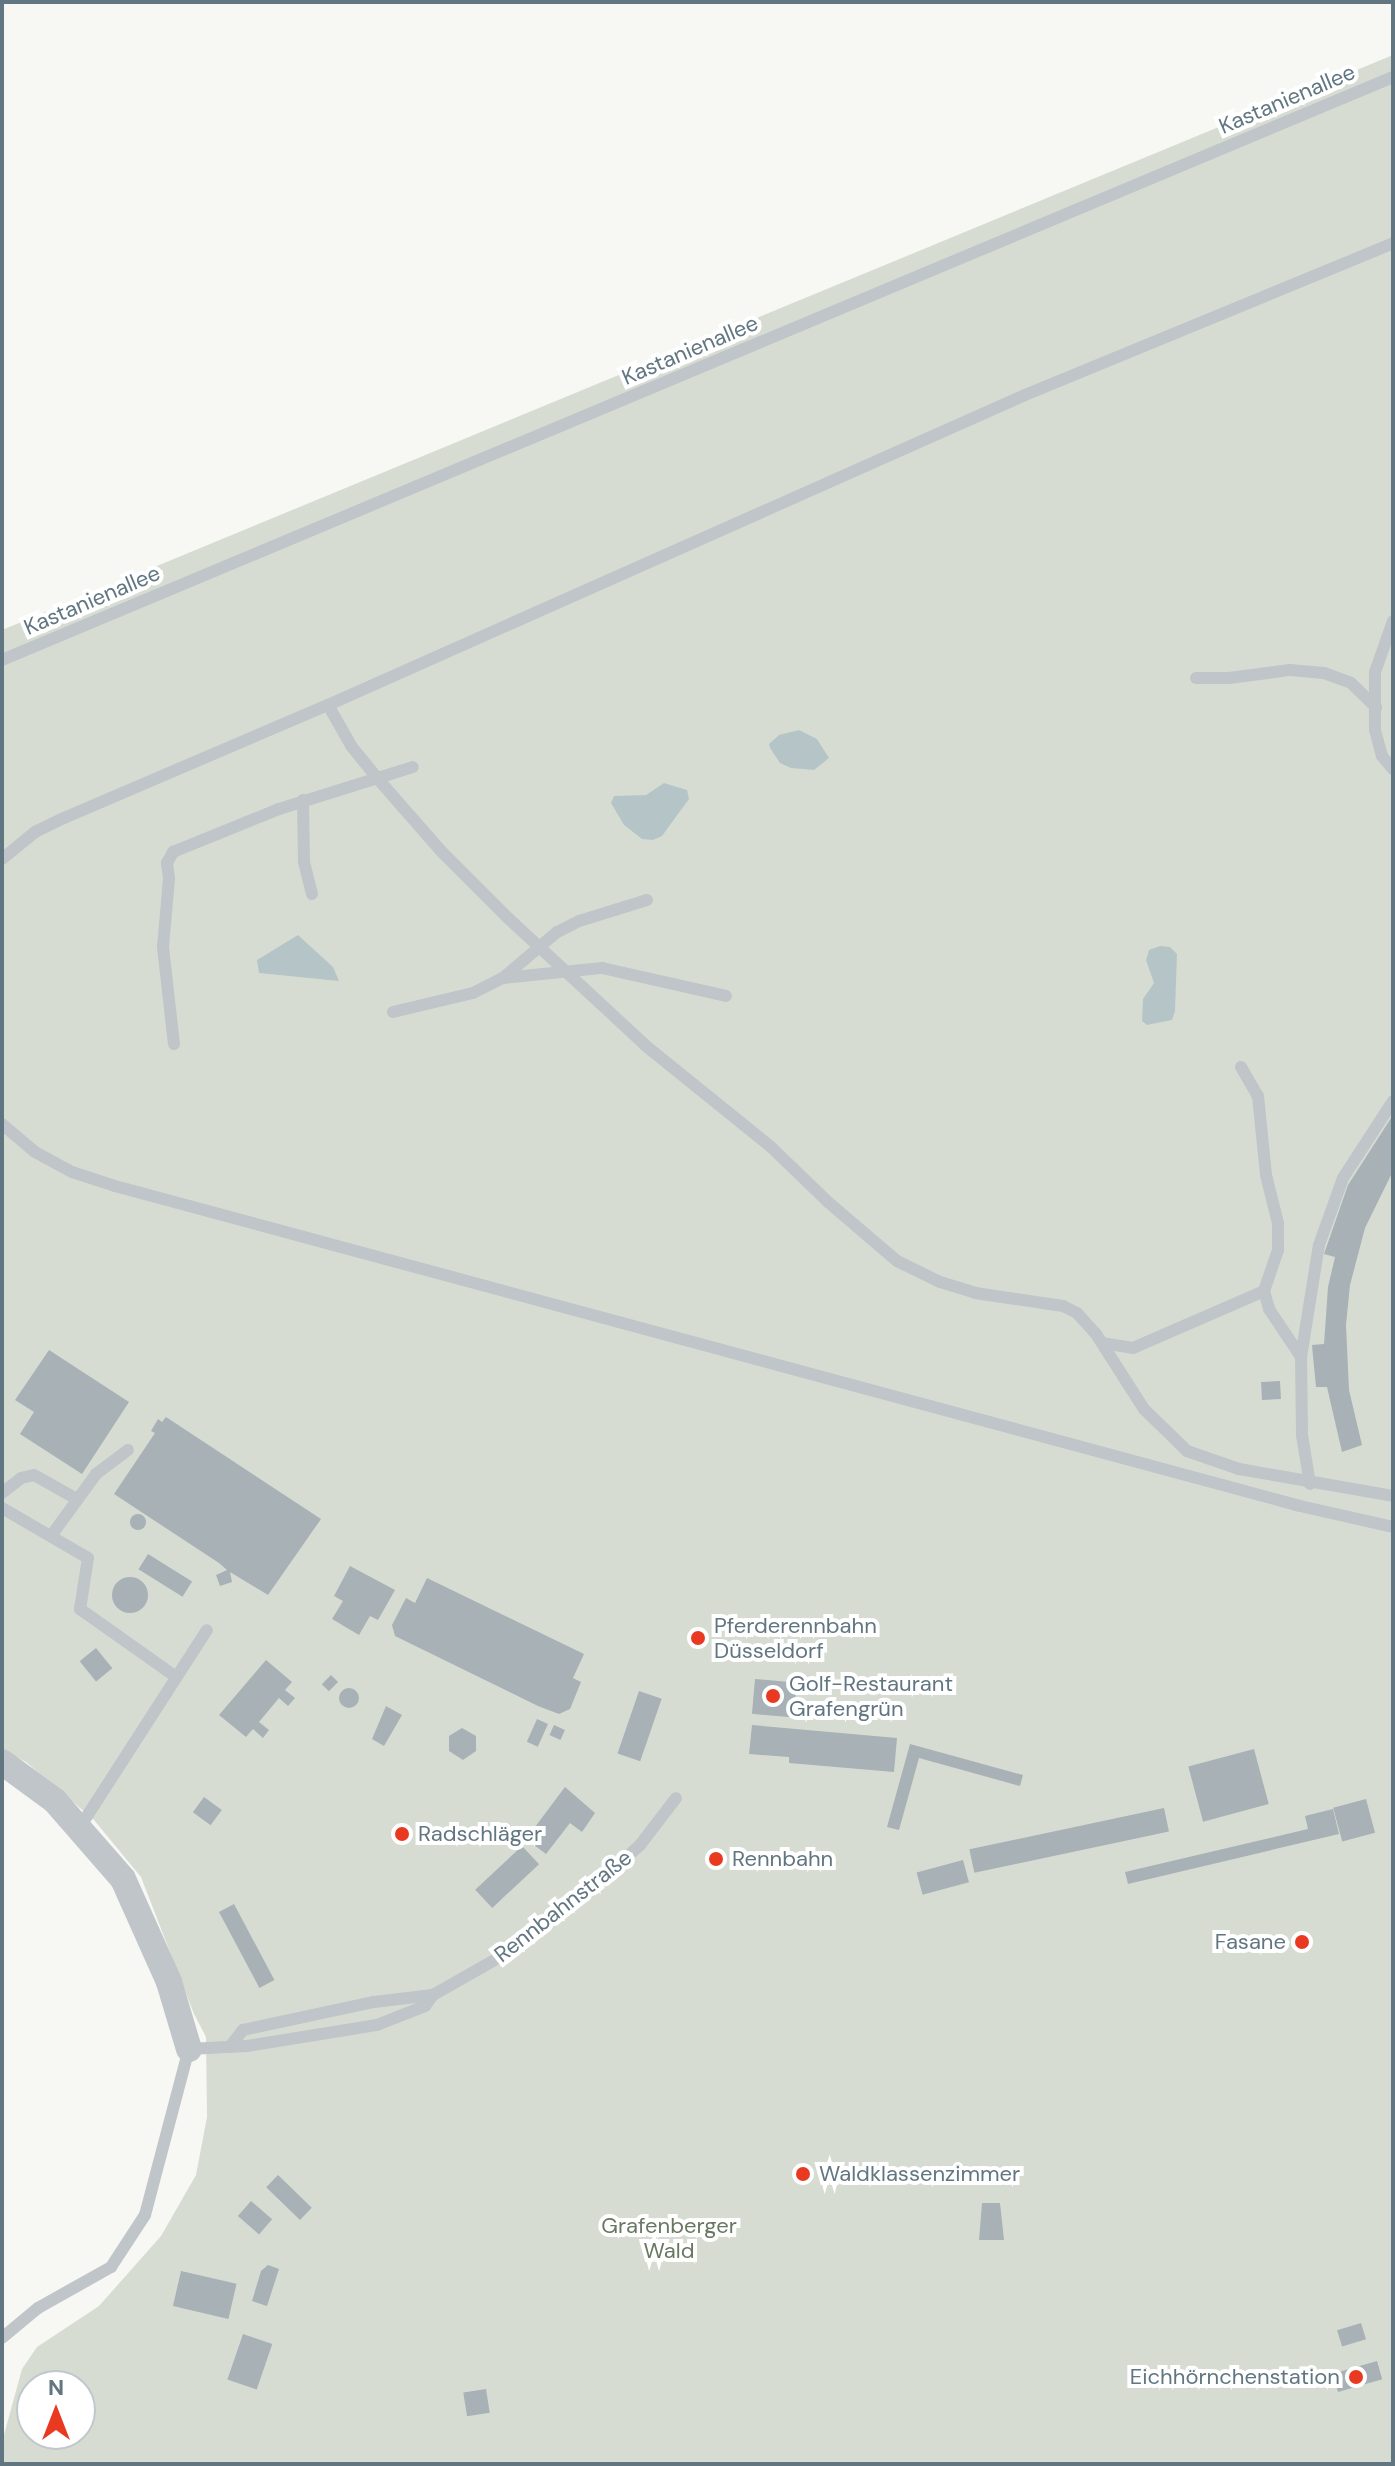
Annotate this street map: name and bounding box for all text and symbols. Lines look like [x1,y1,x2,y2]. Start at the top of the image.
street label: Kastanienallee [1215,58,1359,140]
street label: Kastanienallee [618,309,762,391]
street label: Kastanienallee [20,559,164,641]
place label: Pferderennbahn Düsseldorf [714,1612,877,1664]
marker: Pferderennbahn Düsseldorf [689,1629,707,1647]
place label: Golf-Restaurant Grafengrün [789,1670,953,1722]
marker: Golf-Restaurant Grafengrün [764,1687,782,1705]
place label: Radschläger [418,1821,542,1847]
marker: Radschläger [393,1825,411,1843]
street label: Rennbahnstraße [489,1844,637,1968]
place label: Rennbahn [732,1846,833,1872]
marker: Rennbahn [707,1850,725,1868]
place label: Fasane [1215,1929,1286,1955]
marker: Fasane [1293,1933,1311,1951]
place label: Waldklassenzimmer [819,2161,1020,2187]
marker: Waldklassenzimmer [794,2165,812,2183]
park label: Grafenberger Wald [601,2212,737,2264]
place label: Eichhörnchenstation [1130,2364,1340,2390]
marker: Eichhörnchenstation [1347,2368,1365,2386]
north arrow [16,2370,96,2450]
text: N [48,2373,64,2402]

